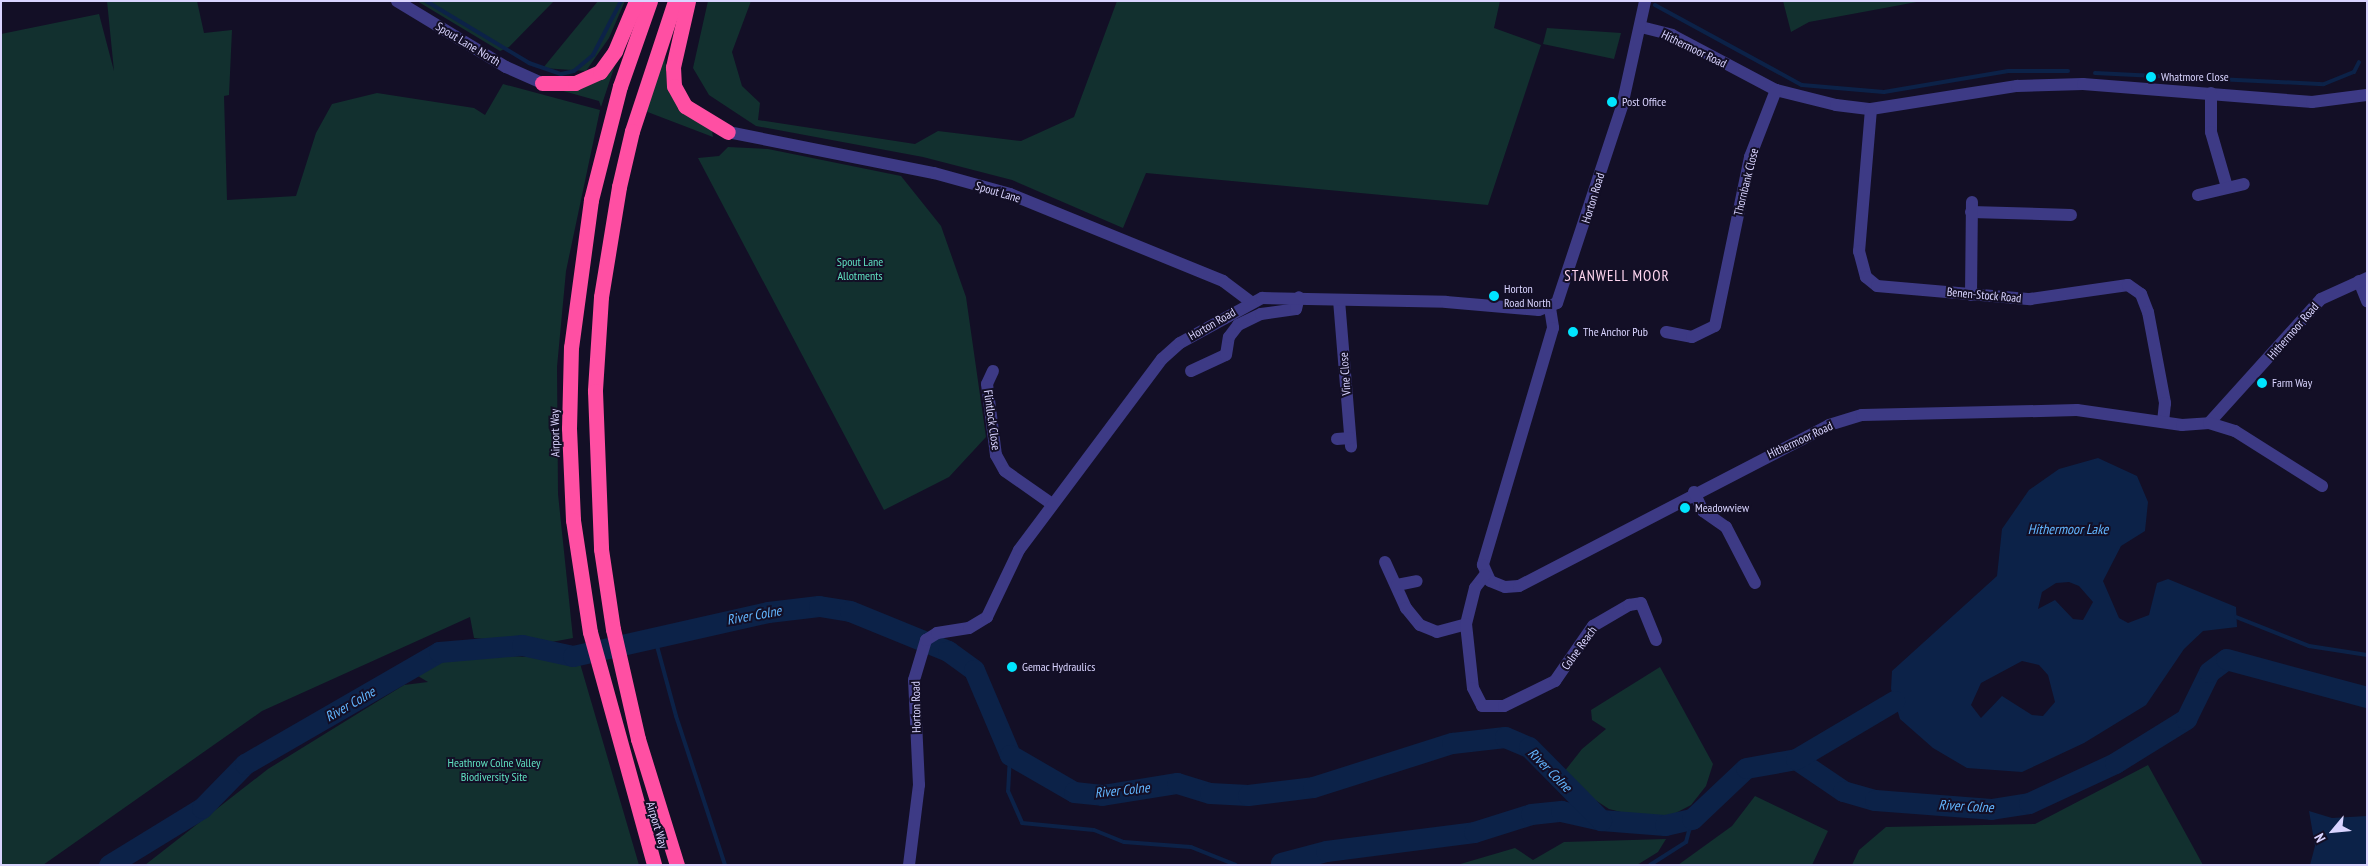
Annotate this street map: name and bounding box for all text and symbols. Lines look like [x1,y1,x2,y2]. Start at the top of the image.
street label: Spout Lane North [433,19,503,69]
street label: Hithermoor Road [1659,27,1729,71]
place label: Whatmore Close [2161,70,2229,84]
marker: Whatmore Close [2145,71,2157,83]
place label: Post Office [1622,95,1666,109]
marker: Post Office [1606,96,1618,108]
street label: Thornbank Close [1731,147,1761,217]
street label: Horton Road [1579,171,1607,225]
street label: Spout Lane [974,178,1022,206]
park label: Spout Lane Allotments [837,255,883,283]
district label: STANWELL MOOR [1562,267,1672,285]
place label: Horton Road North [1504,282,1551,310]
street label: Benen-Stock Road [1946,285,2022,305]
marker: Horton Road North [1488,290,1500,302]
street label: Hithermoor Road [2264,300,2322,362]
street label: Horton Road [1186,305,1238,343]
place label: The Anchor Pub [1583,325,1648,339]
marker: The Anchor Pub [1567,326,1579,338]
street label: Vine Close [1336,352,1354,396]
place label: Farm Way [2272,376,2312,390]
marker: Farm Way [2256,377,2268,389]
street label: Flintlock Close [981,389,1003,451]
street label: Airport Way [547,409,563,457]
street label: Hithermoor Road [1765,419,1835,461]
place label: Meadowview [1695,501,1749,515]
marker: Meadowview [1679,502,1691,514]
water label: Hithermoor Lake [2028,521,2108,537]
water label: River Colne [725,602,783,628]
street label: Colne Reach [1558,623,1600,673]
place label: Gemac Hydraulics [1022,660,1095,674]
marker: Gemac Hydraulics [1006,661,1018,673]
street label: Horton Road [908,681,924,733]
water label: River Colne [322,683,378,725]
water label: River Colne [1525,745,1575,795]
park label: Heathrow Colne Valley Biodiversity Site [447,756,541,784]
water label: River Colne [1094,779,1150,801]
water label: River Colne [1938,796,1994,816]
street label: Airport Way [643,800,671,850]
north arrow [2308,806,2358,856]
text: N [2310,830,2329,846]

